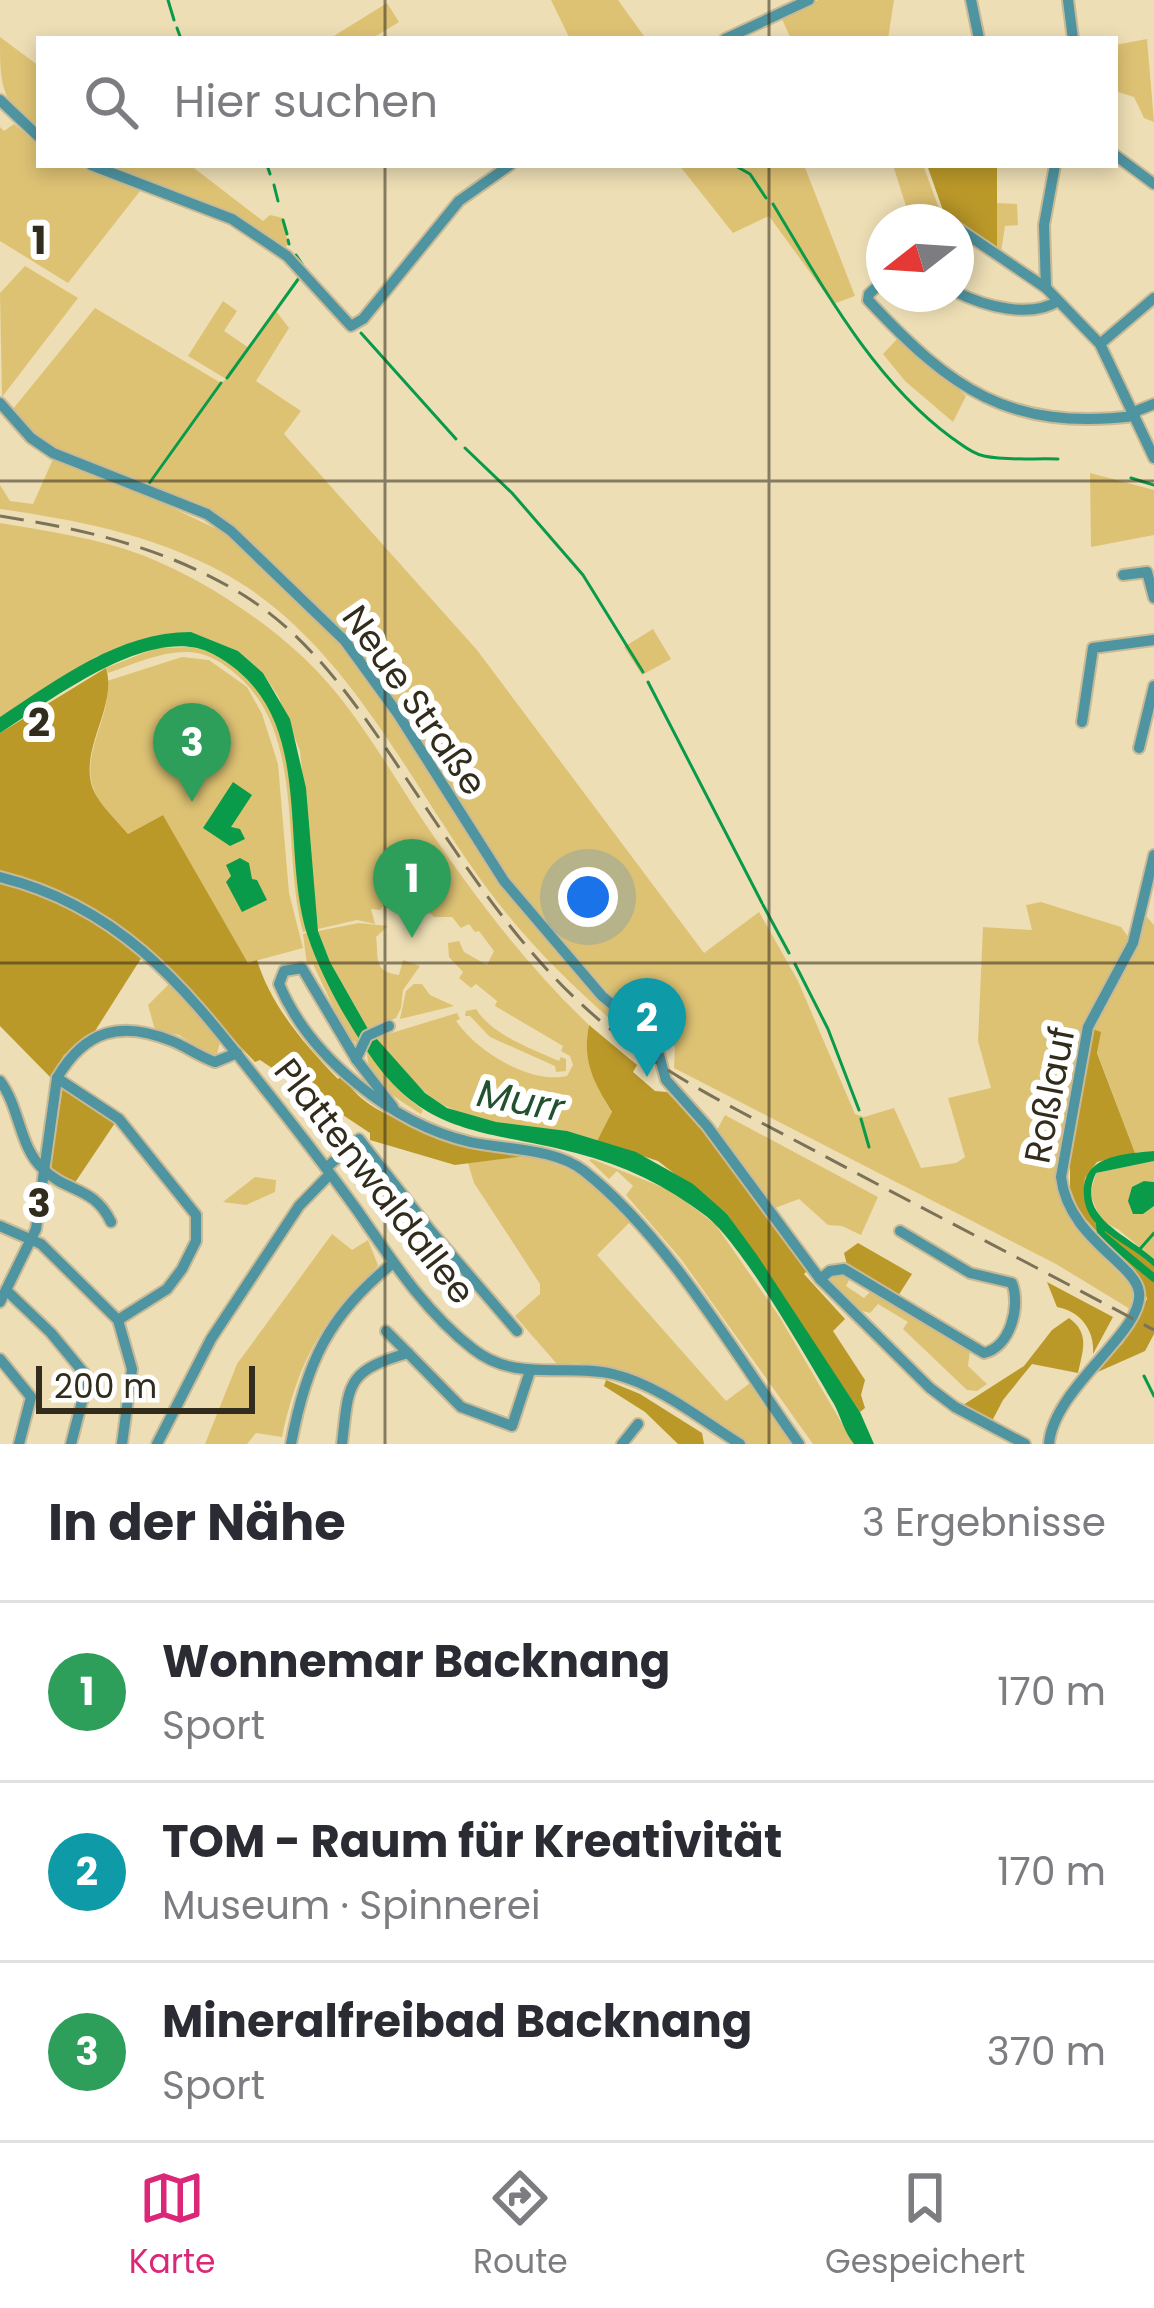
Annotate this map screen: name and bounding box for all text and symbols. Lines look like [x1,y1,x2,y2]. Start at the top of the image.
search box [36,36,1118,168]
icon: search [78,69,144,135]
text: Hier suchen [174,70,438,133]
north arrow [866,204,974,312]
text: 1 [32,213,46,268]
street label: Neue Straße [330,595,499,806]
text: 2 [28,695,50,750]
pin: 3 [153,703,231,802]
pin: 1 [373,839,451,938]
your location [558,867,618,927]
pin: 2 [608,978,686,1077]
street label: Roßlauf [1011,1023,1088,1167]
street label: Plattenwaldallee [262,1048,487,1315]
water label: Murr [473,1065,571,1136]
text: 3 [27,1176,51,1231]
scale bar [36,1360,255,1413]
text: 200 m [54,1363,157,1410]
text: In der Nähe [48,1486,346,1558]
text: 3 Ergebnisse [862,1495,1106,1550]
text: Wonnemar Backnang [162,1630,670,1693]
text: 1 [80,1664,94,1719]
text: 170 m [997,1664,1106,1719]
text: Sport [162,1698,265,1753]
text: TOM - Raum für Kreativität [162,1810,782,1873]
text: 2 [76,1844,98,1899]
text: 170 m [997,1844,1106,1899]
text: Museum · Spinnerei [162,1878,541,1933]
text: Mineralfreibad Backnang [162,1990,752,2053]
text: 3 [75,2024,99,2079]
text: 370 m [987,2024,1106,2079]
text: Sport [162,2058,265,2113]
tab: Karte [129,2165,216,2287]
tab: Route [473,2165,568,2287]
tab: Gespeichert [825,2165,1025,2287]

